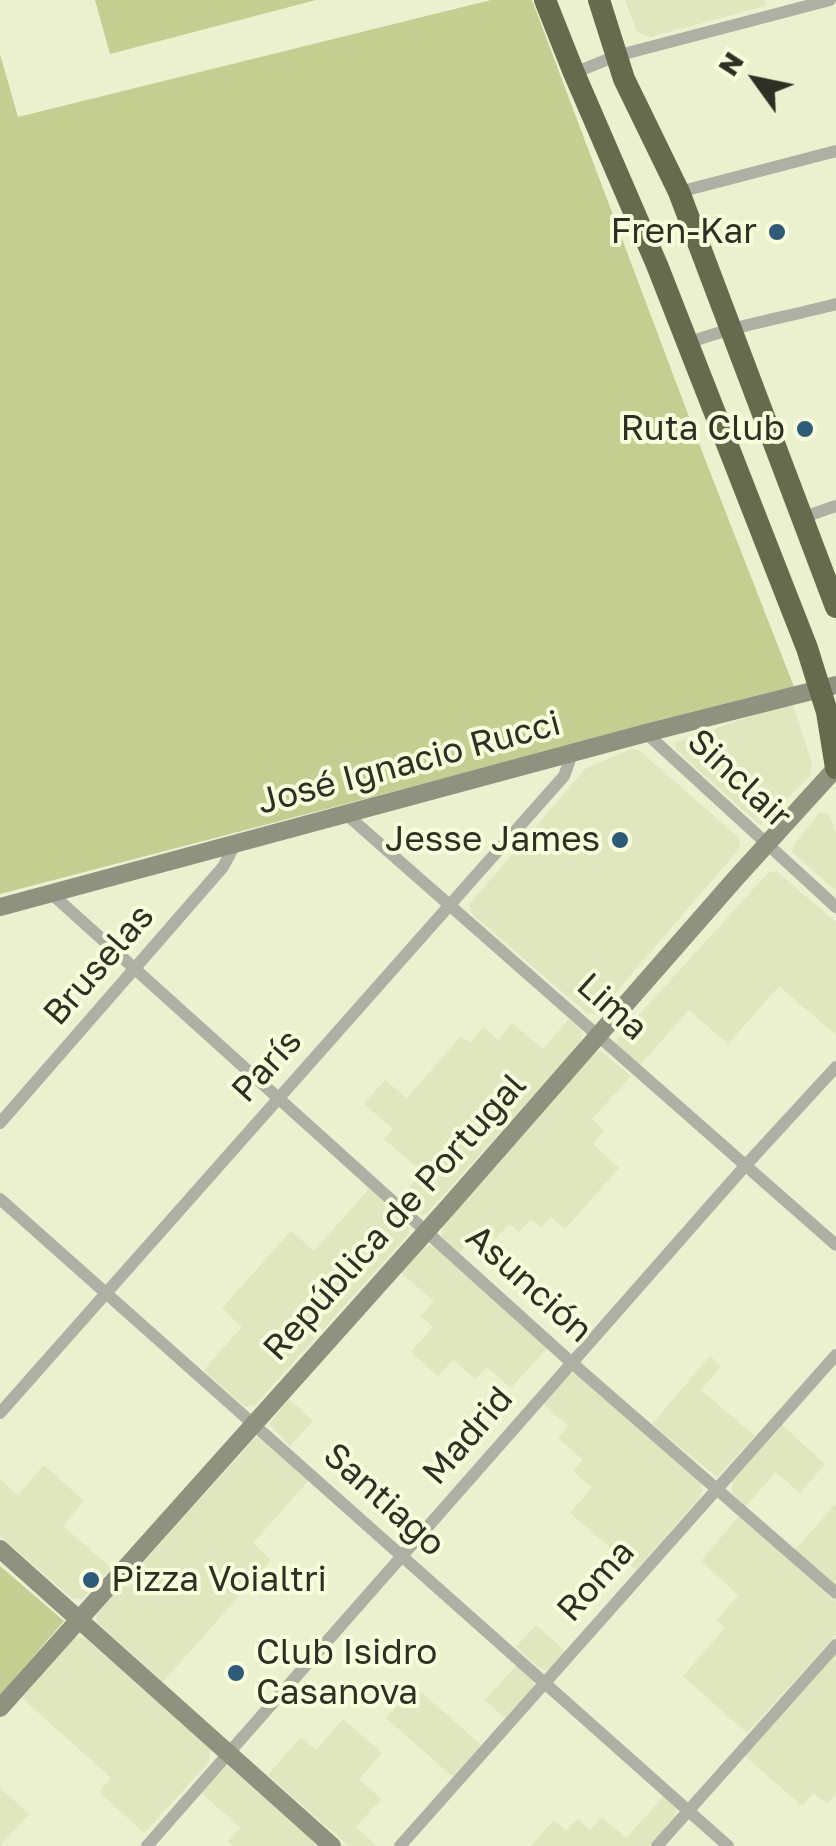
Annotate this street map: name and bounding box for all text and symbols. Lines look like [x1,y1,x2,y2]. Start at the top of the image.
north arrow [706,30,806,130]
text: N [711,45,750,81]
place label: Fren-Kar [611,211,757,253]
marker: Fren-Kar [766,221,788,243]
place label: Ruta Club [621,408,785,450]
marker: Ruta Club [794,418,816,440]
street label: José Ignacio Rucci [253,702,565,824]
street label: Sinclair [678,721,800,837]
place label: Jesse James [385,819,600,861]
marker: Jesse James [609,829,631,851]
street label: Bruselas [35,896,163,1034]
street label: Lima [568,965,656,1049]
street label: París [223,1021,311,1111]
street label: República de Portugal [255,1065,535,1369]
street label: Asunción [457,1216,601,1352]
street label: Madrid [414,1378,522,1494]
street label: Santiago [315,1435,453,1565]
street label: Roma [549,1532,643,1630]
place label: Pizza Voialtri [111,1559,327,1601]
marker: Pizza Voialtri [80,1569,102,1591]
place label: Club Isidro Casanova [256,1632,437,1714]
marker: Club Isidro Casanova [225,1662,247,1684]

